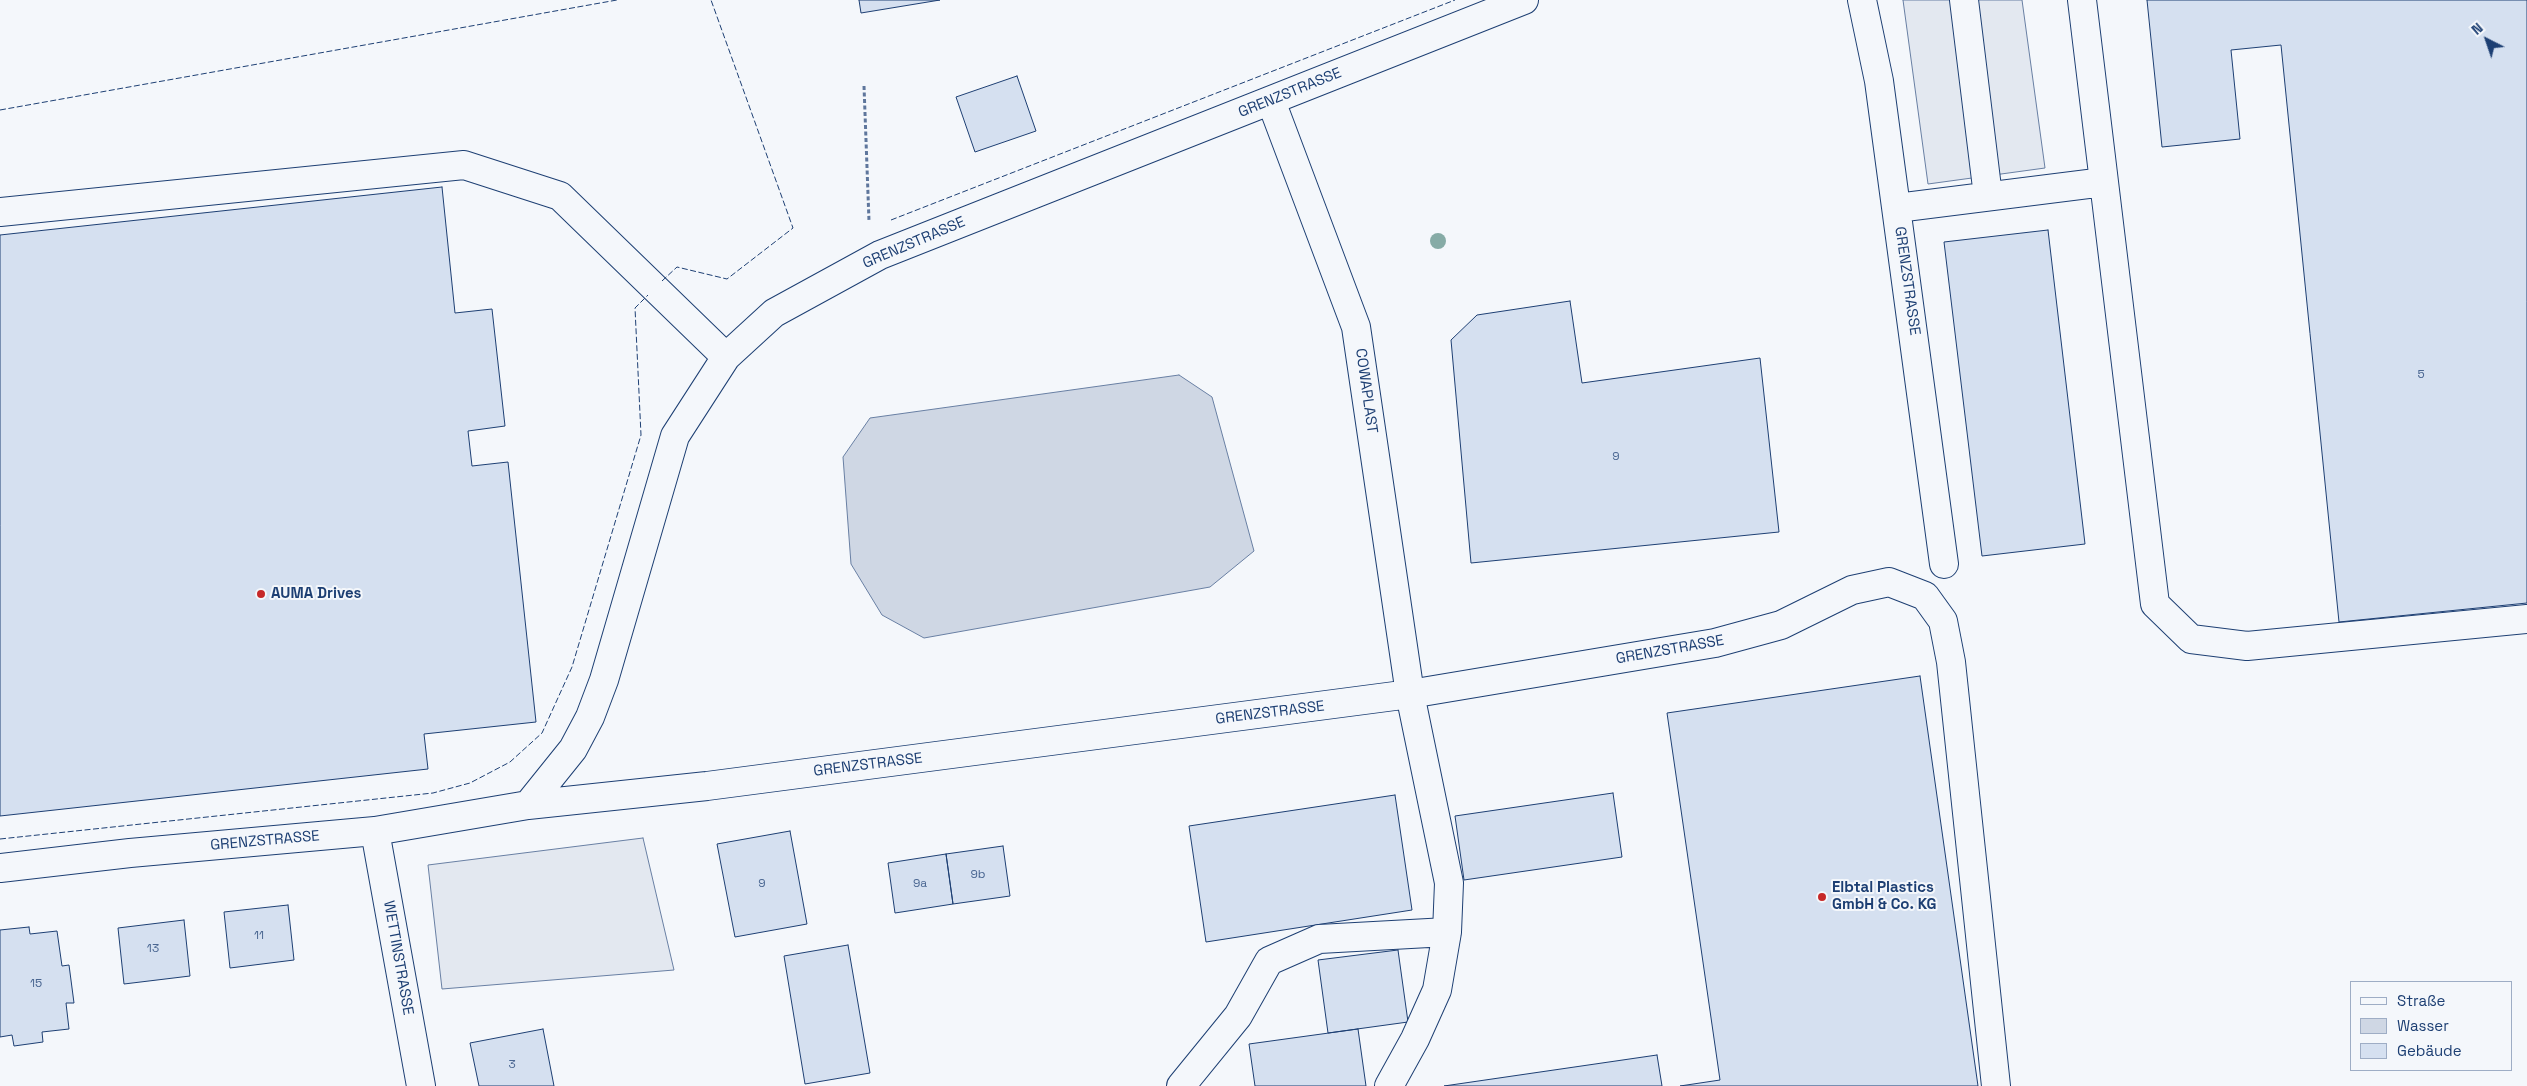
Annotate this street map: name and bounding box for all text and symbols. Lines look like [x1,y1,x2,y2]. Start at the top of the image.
north arrow [2462,15,2512,65]
text: N [2468,19,2487,39]
street label: GRENZSTRASSE [1236,64,1344,122]
street label: GRENZSTRASSE [860,213,968,273]
street label: GRENZSTRASSE [1890,225,1924,337]
street label: COWAPLAST [1351,347,1381,435]
house number: 5 [2417,368,2425,382]
house number: 9 [1612,450,1620,464]
place label: AUMA Drives [271,585,361,603]
marker: AUMA Drives [255,588,267,600]
street label: GRENZSTRASSE [1614,632,1726,668]
street label: GRENZSTRASSE [1214,697,1326,729]
street label: GRENZSTRASSE [812,749,924,781]
street label: GRENZSTRASSE [210,827,320,855]
house number: 9b [970,868,986,882]
house number: 9 [758,877,766,891]
house number: 9a [913,877,927,891]
place label: Elbtal Plastics GmbH & Co. KG [1832,879,1937,914]
marker: Elbtal Plastics GmbH & Co. KG [1816,891,1828,903]
street label: WETTINSTRASSE [379,899,417,1017]
house number: 11 [254,929,264,943]
house number: 13 [147,942,159,956]
house number: 15 [30,977,42,991]
legend [2350,981,2512,1071]
text: Straße [2397,991,2445,1010]
text: Wasser [2397,1016,2449,1035]
text: Gebäude [2397,1041,2462,1060]
house number: 3 [508,1058,516,1072]

